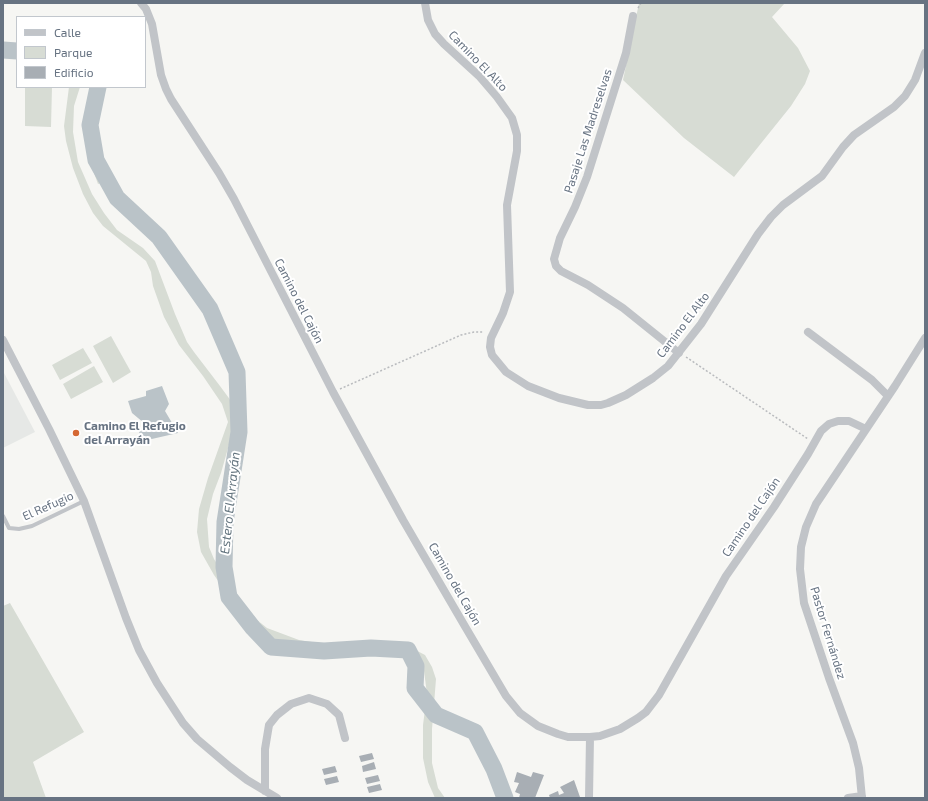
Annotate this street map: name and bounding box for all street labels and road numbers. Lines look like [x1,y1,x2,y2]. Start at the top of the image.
street label: Camino El Alto [445,28,511,94]
street label: Pasaje Las Madreselvas [561,67,615,195]
street label: Camino del Cajón [271,256,327,346]
street label: Camino El Alto [654,289,712,361]
street label: Camino del Cajón [719,474,783,560]
street label: El Refugio [20,488,76,524]
street label: Camino del Cajón [425,540,485,628]
street label: Pastor Fernández [807,585,849,681]

